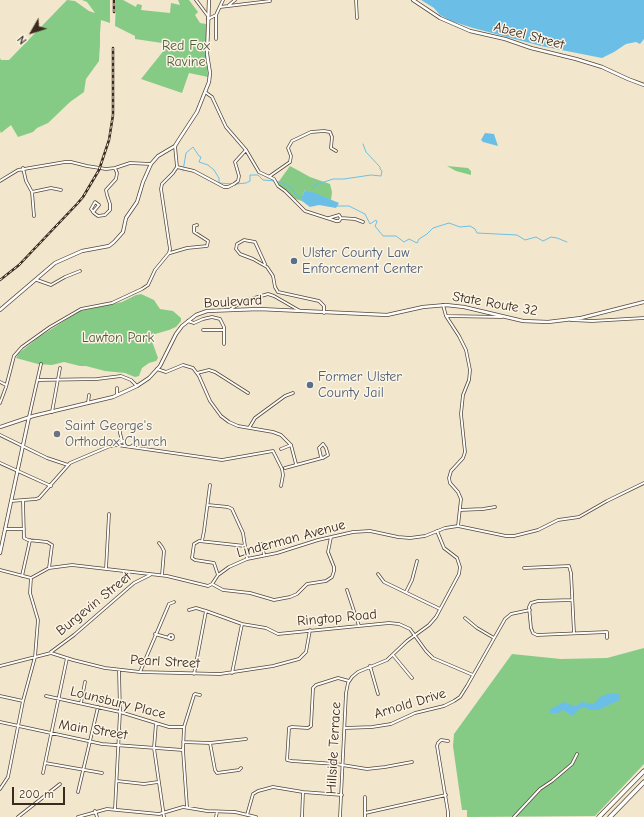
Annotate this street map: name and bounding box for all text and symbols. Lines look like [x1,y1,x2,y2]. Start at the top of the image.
north arrow [12,12,52,52]
street label: Abeel Street [492,19,566,53]
text: N [15,33,30,47]
park label: Red Fox Ravine [162,38,210,70]
place label: Ulster County Law Enforcement Center [302,245,423,278]
marker: Ulster County Law Enforcement Center [289,256,299,266]
street label: State Route 32 [451,288,539,320]
street label: Boulevard [203,292,263,312]
park label: Lawton Park [82,330,154,346]
place label: Former Ulster County Jail [318,369,402,402]
marker: Former Ulster County Jail [305,380,315,390]
place label: Saint George's Orthodox Church [65,418,167,450]
marker: Saint George's Orthodox Church [52,429,62,439]
street label: Linderman Avenue [235,516,347,562]
street label: Burgevin Street [53,569,135,639]
street label: Ringtop Road [296,606,378,630]
street label: Pearl Street [130,652,200,672]
street label: Lounsbury Place [68,683,168,723]
street label: Arnold Drive [372,685,448,723]
street label: Hillside Terrace [323,701,345,795]
street label: Main Street [57,716,129,744]
scale bar [14,779,67,805]
text: 200 m [19,787,54,801]

